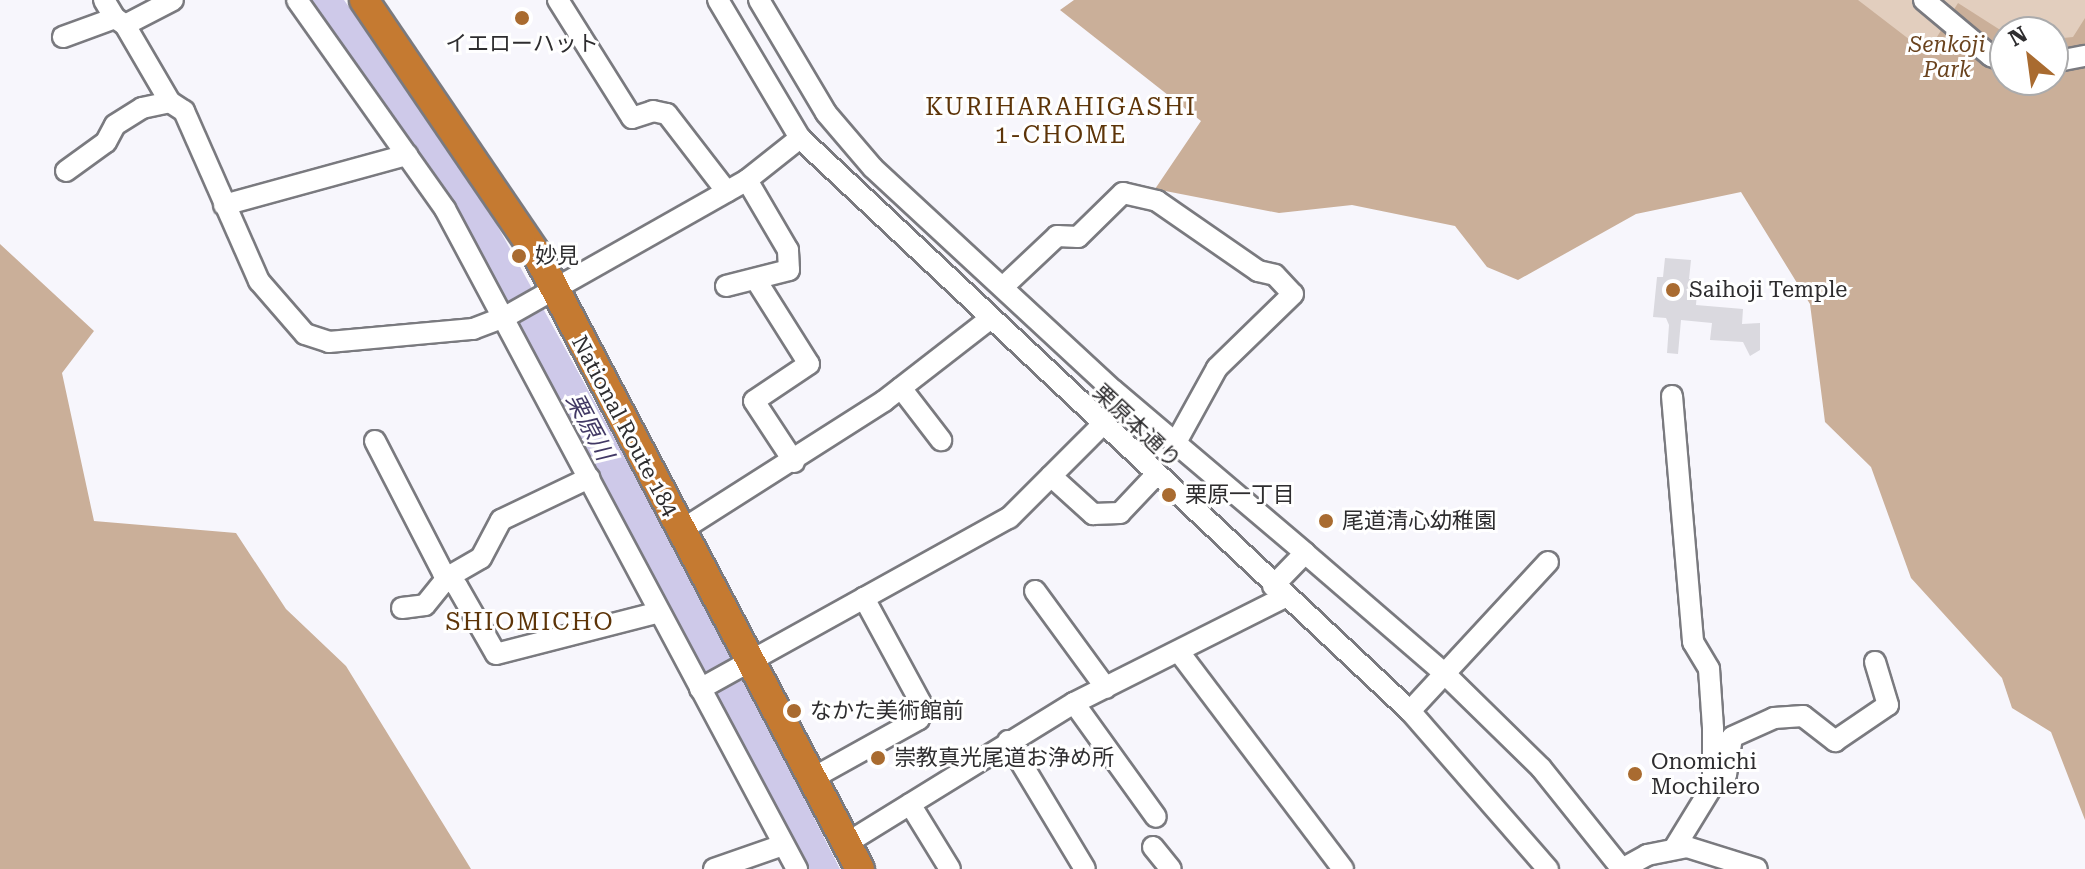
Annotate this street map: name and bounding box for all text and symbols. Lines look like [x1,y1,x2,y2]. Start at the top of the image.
marker: イエローハット [513,9,531,27]
north arrow [1989,16,2069,96]
text: N [2005,21,2032,51]
place label: イエローハット [445,31,599,57]
park label: Senkōji Park [1909,31,1985,82]
district label: KURIHARAHIGASHI 1-CHOME [925,94,1197,150]
place label: 妙見 [535,243,579,269]
marker: 妙見 [510,247,528,265]
place label: Saihoji Temple [1689,277,1847,303]
marker: Saihoji Temple [1664,281,1682,299]
street label: National Route 184 [566,331,684,521]
street label: 栗原本通り [1088,379,1186,473]
water label: 栗原川 [559,388,619,466]
place label: 栗原一丁目 [1185,482,1295,508]
marker: 栗原一丁目 [1160,486,1178,504]
place label: 尾道清心幼稚園 [1342,508,1496,534]
marker: 尾道清心幼稚園 [1317,512,1335,530]
district label: SHIOMICHO [445,609,615,637]
place label: なかた美術館前 [810,698,964,724]
marker: なかた美術館前 [785,702,803,720]
place label: 崇教真光尾道お浄め所 [894,745,1114,771]
place label: Onomichi Mochilero [1651,748,1760,800]
marker: 崇教真光尾道お浄め所 [869,749,887,767]
marker: Onomichi Mochilero [1626,765,1644,783]

